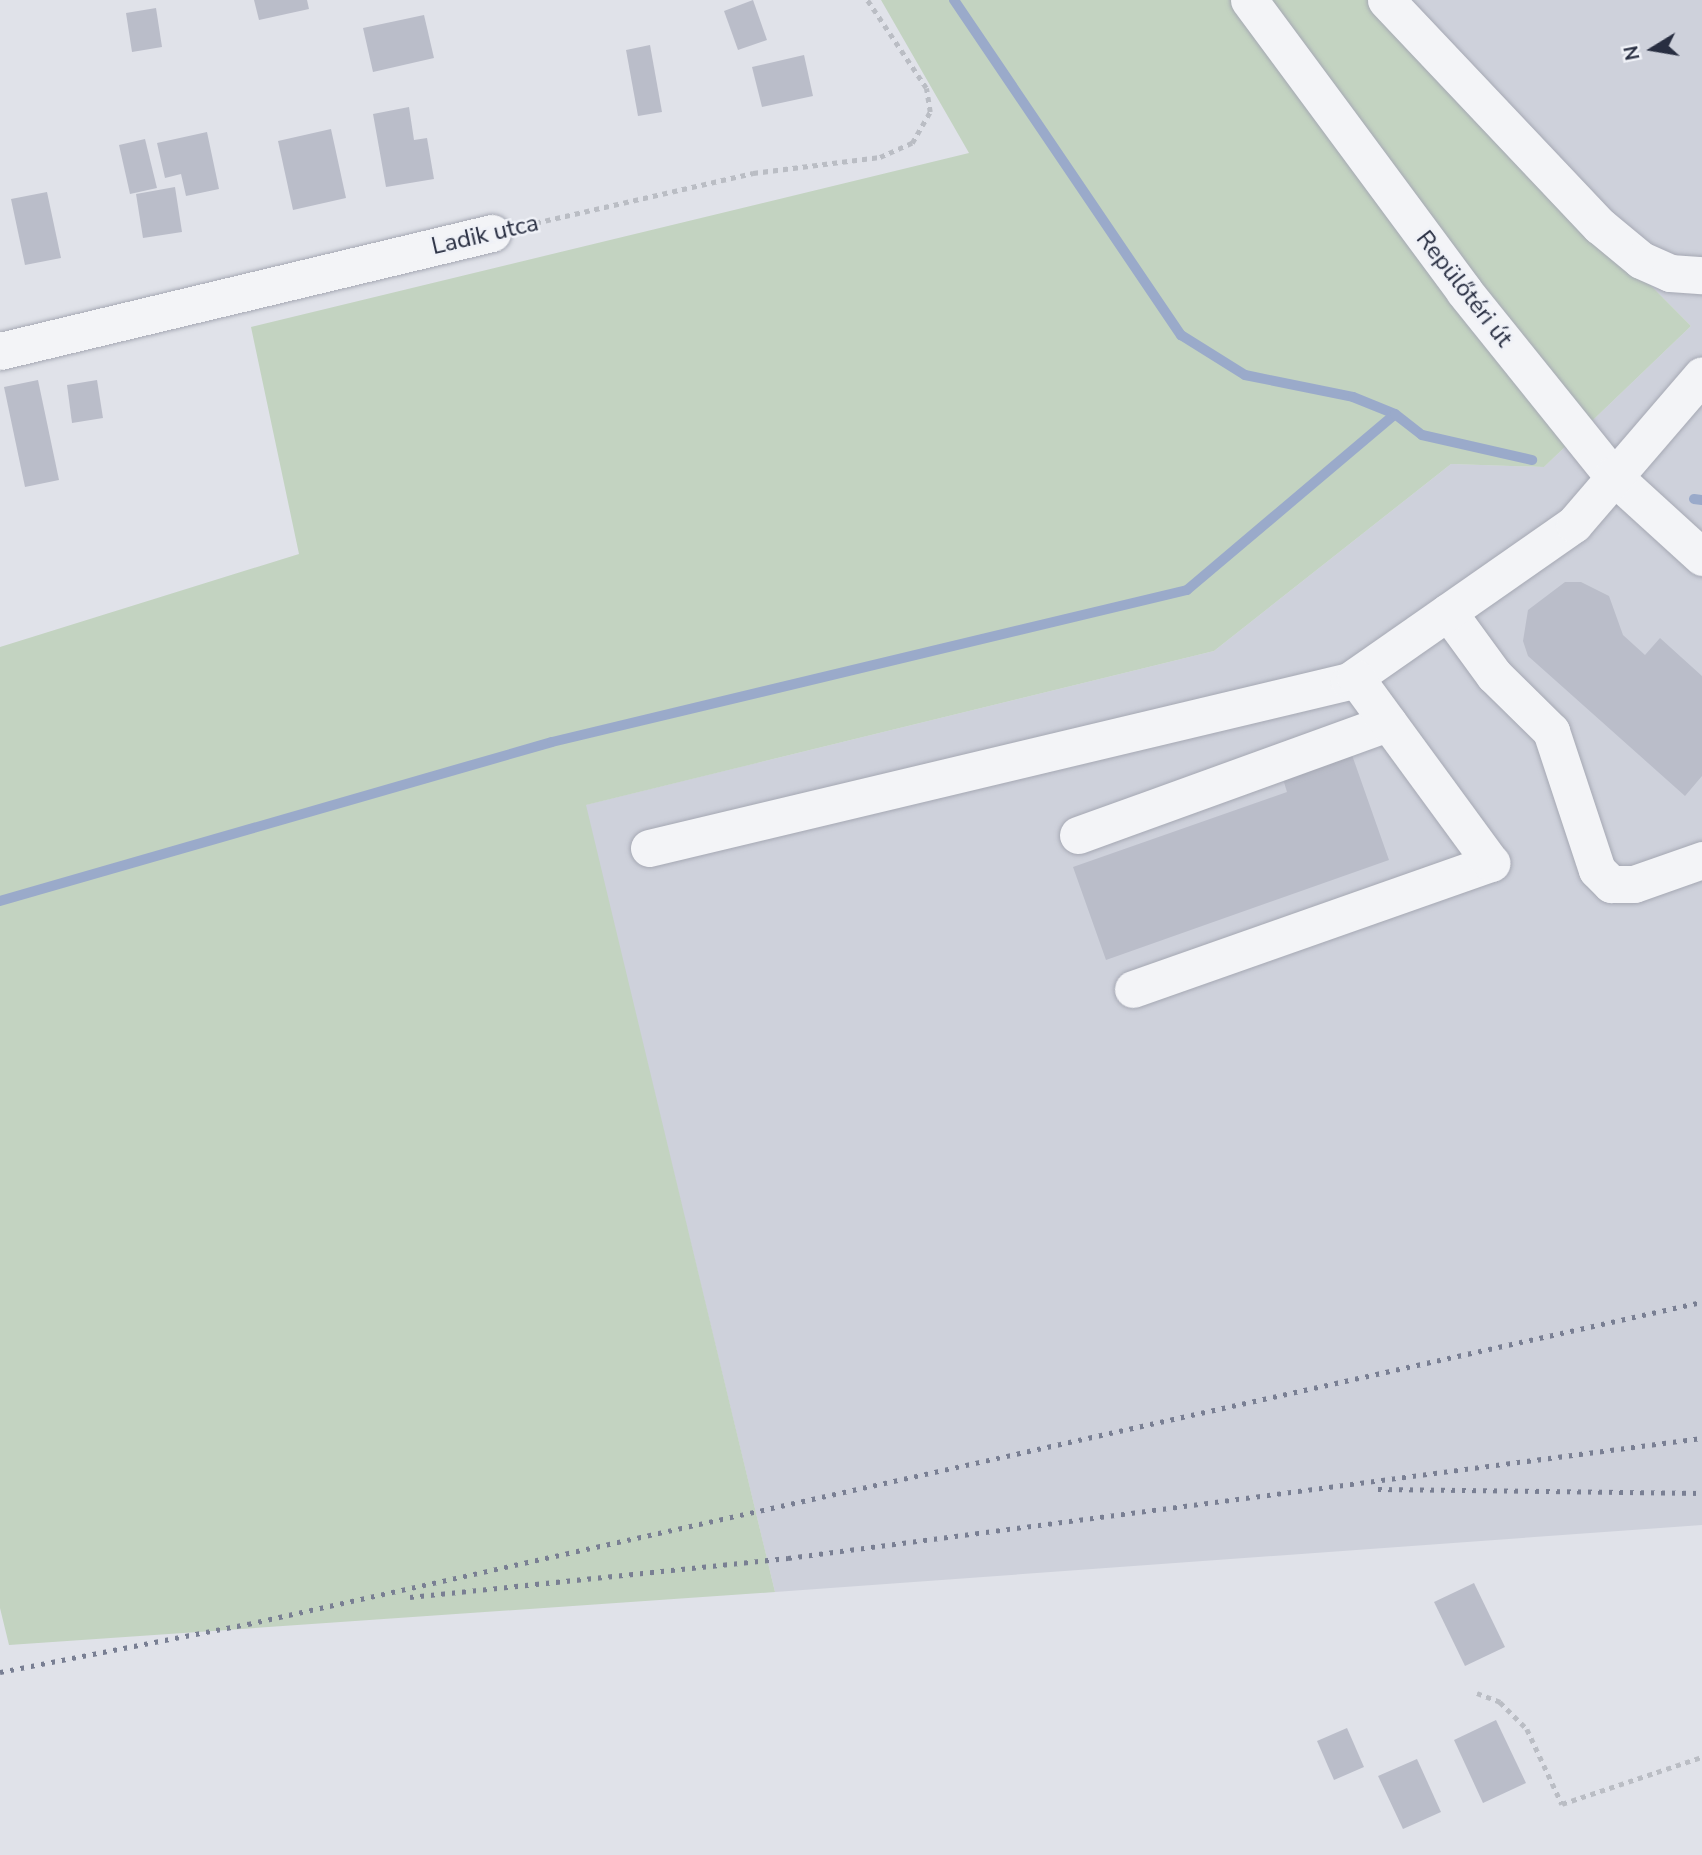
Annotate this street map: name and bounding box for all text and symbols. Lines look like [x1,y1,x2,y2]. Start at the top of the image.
north arrow [1618,14,1688,84]
text: N [1618,44,1647,62]
street label: Ladik utca [429,209,541,261]
street label: Repülőtéri út [1410,225,1518,353]

